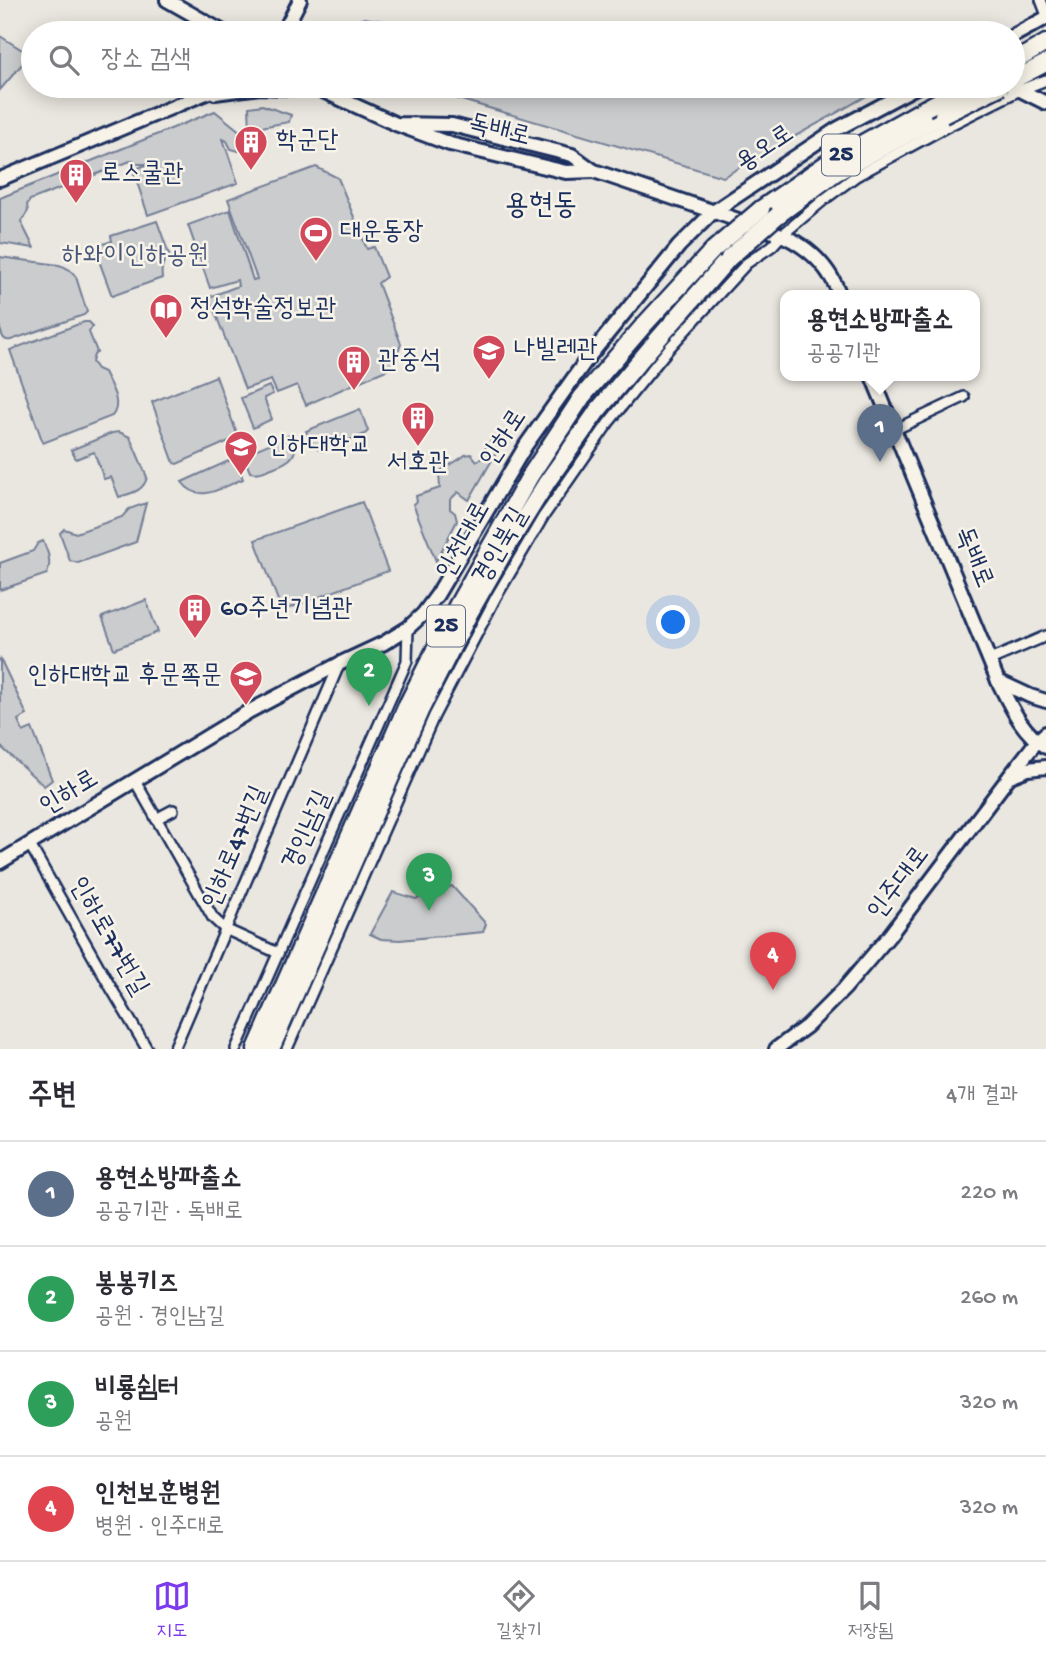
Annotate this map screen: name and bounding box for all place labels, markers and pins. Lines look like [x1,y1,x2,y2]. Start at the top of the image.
building icon: 학군단 [232,123,270,172]
place label: 학군단 [276,127,339,158]
building icon: 로스쿨관 [57,156,95,205]
place label: 로스쿨관 [100,160,184,191]
sports icon: 대운동장 [297,214,335,263]
place label: 대운동장 [340,218,424,249]
library icon: 정석학술정보관 [147,291,185,340]
place label: 정석학술정보관 [190,294,337,326]
school or university icon: 나빌레관 [470,332,508,381]
place label: 나빌레관 [514,336,598,367]
building icon: 관중석 [335,343,373,392]
place label: 관중석 [378,347,441,378]
building icon: 서호관 [399,399,437,448]
pin: 1 [857,404,903,462]
school or university icon: 인하대학교 [222,428,260,477]
place label: 인하대학교 [266,432,371,463]
place label: 서호관 [387,449,449,480]
building icon: 60주년기념관 [176,591,214,640]
place label: 60주년기념관 [220,595,353,626]
pin: 2 [346,648,392,706]
school or university icon: 인하대학교 후문쪽문 [227,658,265,707]
place label: 인하대학교 후문쪽문 [28,661,222,693]
pin: 3 [406,853,452,911]
pin: 4 [750,932,796,990]

